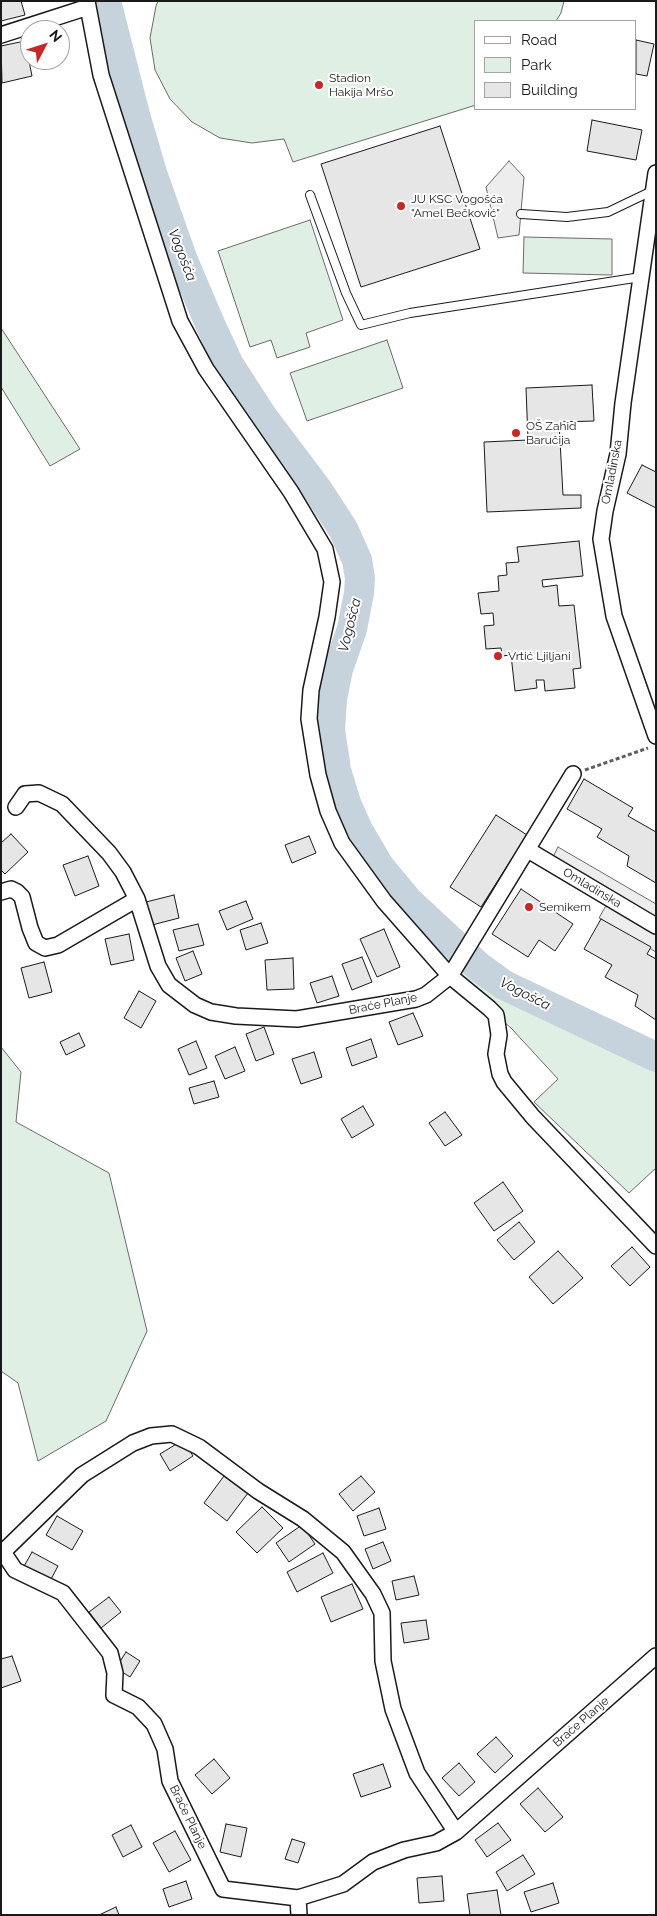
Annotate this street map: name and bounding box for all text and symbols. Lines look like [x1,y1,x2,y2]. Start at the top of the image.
north arrow [20,20,70,70]
legend [474,20,637,110]
text: N [46,27,65,45]
text: Road [521,31,557,49]
text: Park [521,56,552,74]
place label: Stadion Hakija Mršo [329,71,393,99]
marker: Stadion Hakija Mršo [313,79,325,91]
text: Building [521,81,578,99]
place label: JU KSC Vogošća "Amel Bečković" [411,192,503,220]
marker: JU KSC Vogošća "Amel Bečković" [395,200,407,212]
water label: Vogošća [164,226,200,284]
place label: OŠ Zahid Baručija [526,419,577,447]
marker: OŠ Zahid Baručija [510,427,522,439]
street label: Omladinska [599,438,625,506]
water label: Vogošća [335,596,365,654]
place label: Vrtić Ljiljani [508,649,571,663]
marker: Vrtić Ljiljani [492,650,504,662]
street label: Omladinska [560,865,624,911]
place label: Semikem [539,900,591,914]
marker: Semikem [523,901,535,913]
water label: Vogošća [497,974,553,1014]
street label: Braće Planje [348,990,418,1018]
street label: Braće Planje [550,1694,612,1750]
street label: Braće Planje [166,1783,210,1851]

